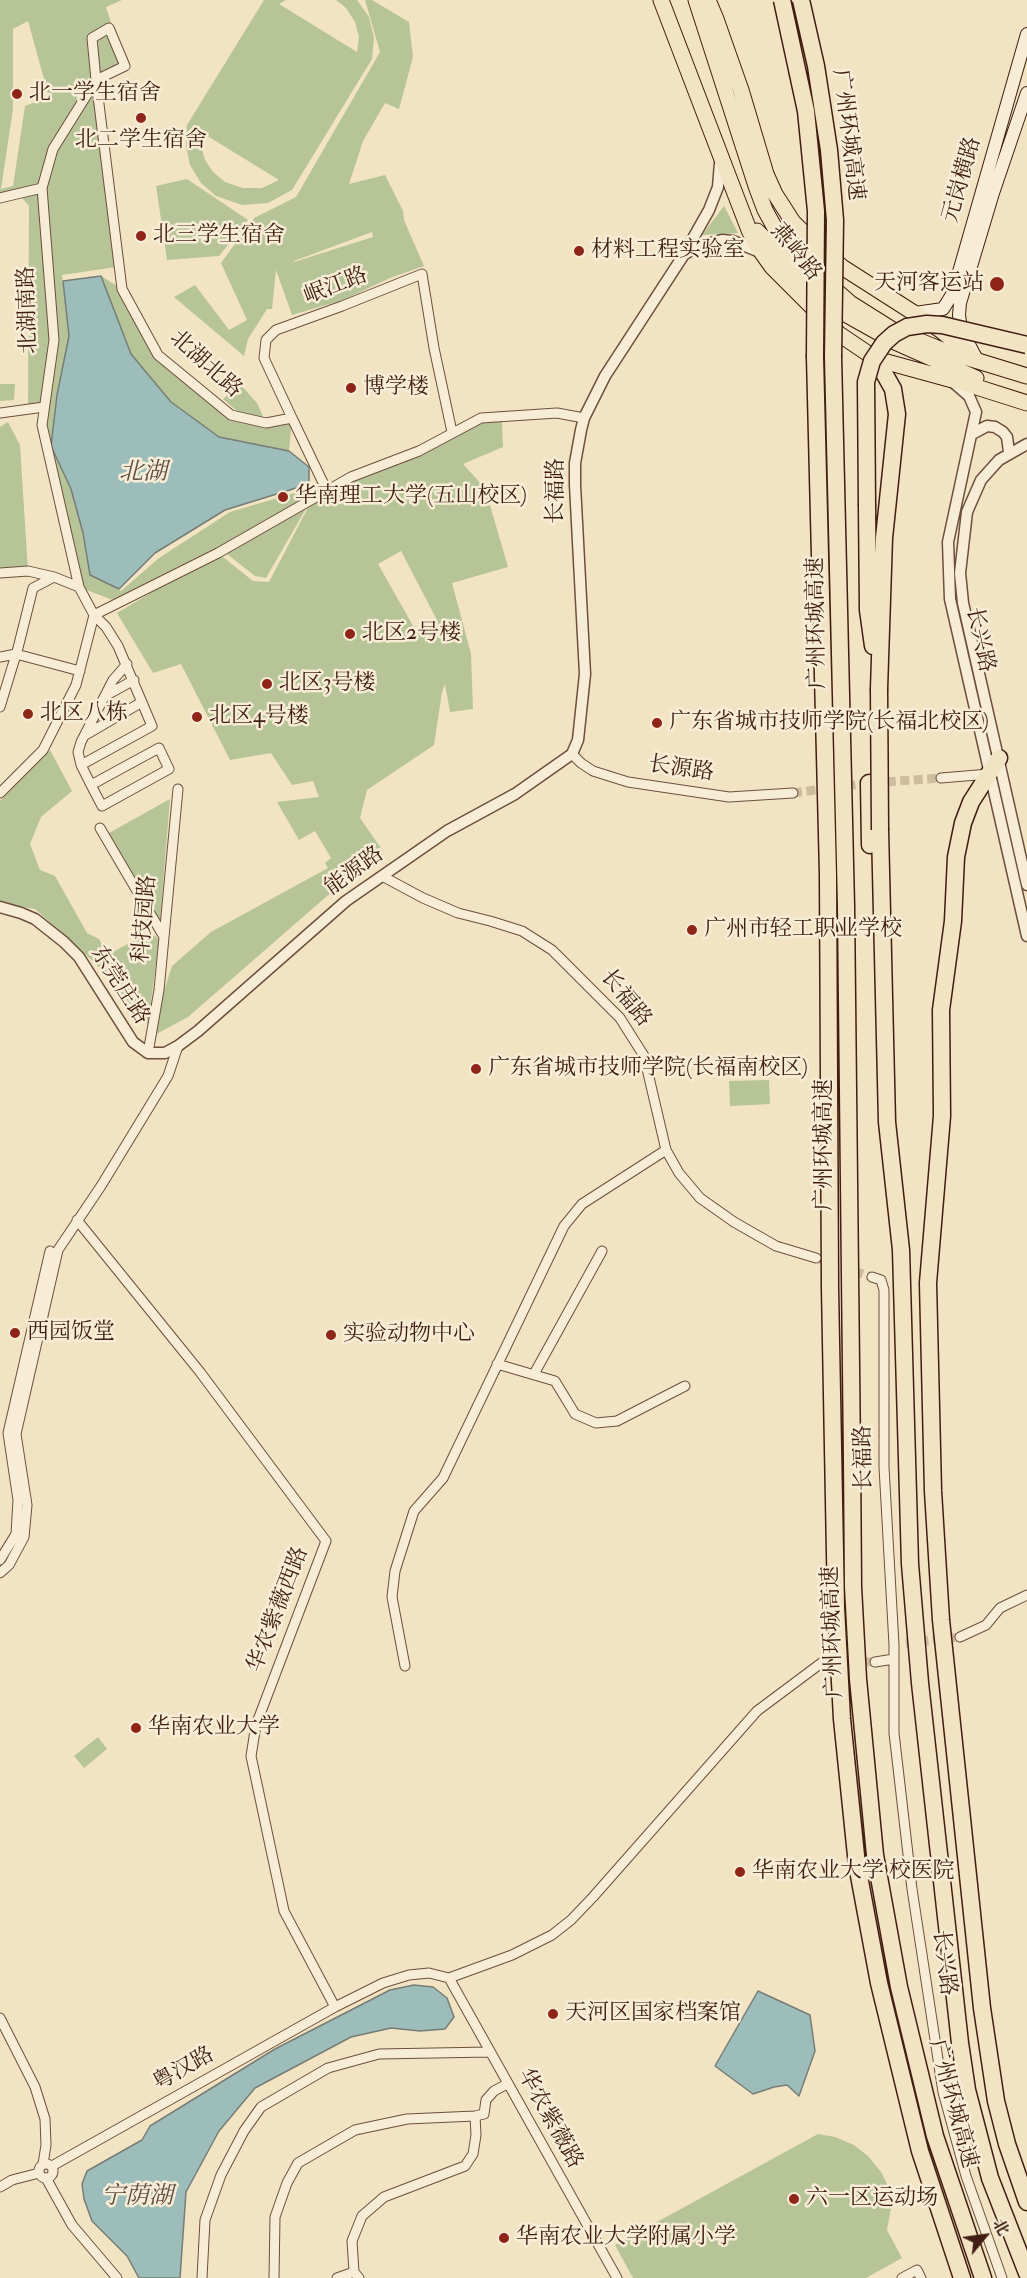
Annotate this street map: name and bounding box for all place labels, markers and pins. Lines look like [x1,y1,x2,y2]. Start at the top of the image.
place label: 北一学生宿舍 [29,81,161,107]
marker: 北一学生宿舍 [10,87,24,101]
marker: 北二学生宿舍 [134,111,148,125]
place label: 北二学生宿舍 [75,128,207,154]
place label: 北三学生宿舍 [153,223,285,249]
marker: 北三学生宿舍 [134,229,148,243]
place label: 材料工程实验室 [591,238,745,264]
marker: 材料工程实验室 [572,244,586,258]
place label: 天河客运站 [874,271,984,297]
marker: 天河客运站 [988,275,1006,293]
place label: 博学楼 [363,375,429,401]
marker: 博学楼 [344,381,358,395]
place label: 华南理工大学(五山校区) [295,484,527,510]
marker: 华南理工大学(五山校区) [276,490,290,504]
place label: 北区2号楼 [362,621,461,647]
marker: 北区2号楼 [343,627,357,641]
place label: 北区3号楼 [279,671,375,697]
marker: 北区3号楼 [260,677,274,691]
place label: 北区八栋 [40,701,128,727]
place label: 北区4号楼 [209,704,309,730]
marker: 北区八栋 [21,707,35,721]
marker: 北区4号楼 [190,710,204,724]
place label: 广东省城市技师学院(长福北校区) [669,710,989,736]
marker: 广东省城市技师学院(长福北校区) [650,716,664,730]
place label: 广州市轻工职业学校 [704,917,902,943]
marker: 广州市轻工职业学校 [685,923,699,937]
place label: 广东省城市技师学院(长福南校区) [488,1056,808,1082]
marker: 广东省城市技师学院(长福南校区) [469,1062,483,1076]
place label: 西园饭堂 [27,1320,115,1346]
place label: 实验动物中心 [343,1322,475,1348]
marker: 西园饭堂 [8,1326,22,1340]
marker: 实验动物中心 [324,1328,338,1342]
place label: 华南农业大学 [148,1715,280,1741]
marker: 华南农业大学 [129,1721,143,1735]
place label: 华南农业大学 校医院 [752,1859,955,1885]
marker: 华南农业大学 校医院 [733,1865,747,1879]
place label: 天河区国家档案馆 [565,2001,741,2027]
marker: 天河区国家档案馆 [546,2007,560,2021]
place label: 六一区运动场 [806,2186,938,2212]
marker: 六一区运动场 [787,2192,801,2206]
place label: 华南农业大学附属小学 [516,2225,736,2251]
marker: 华南农业大学附属小学 [497,2231,511,2245]

